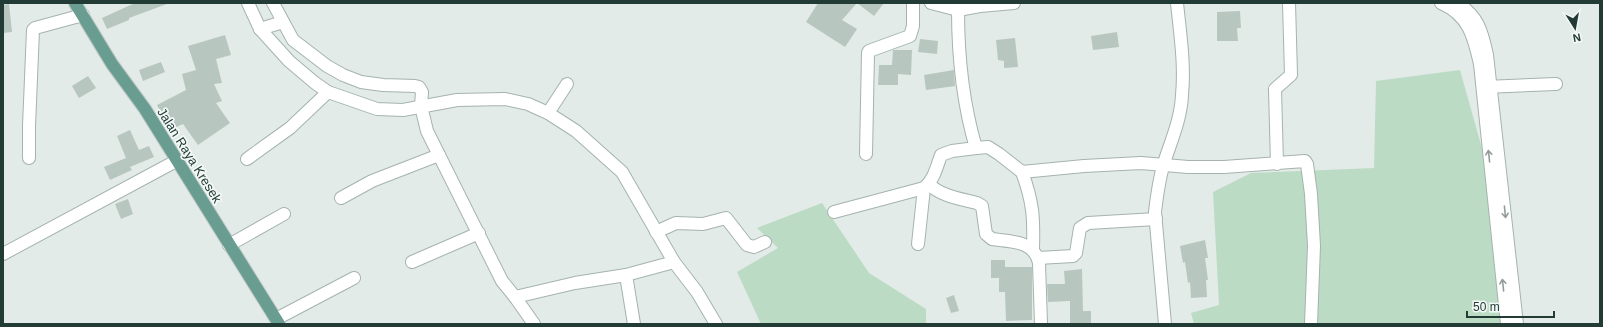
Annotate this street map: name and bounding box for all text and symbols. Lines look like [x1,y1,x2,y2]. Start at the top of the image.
north arrow [1555,8,1595,48]
text: N [1572,31,1582,44]
street label: Jalan Raya Kresek [154,105,225,206]
one-way arrow [1486,150,1493,163]
one-way arrow [1501,205,1508,218]
one-way arrow [1499,279,1507,292]
scale bar [1467,293,1554,319]
text: 50 m [1473,300,1500,314]

